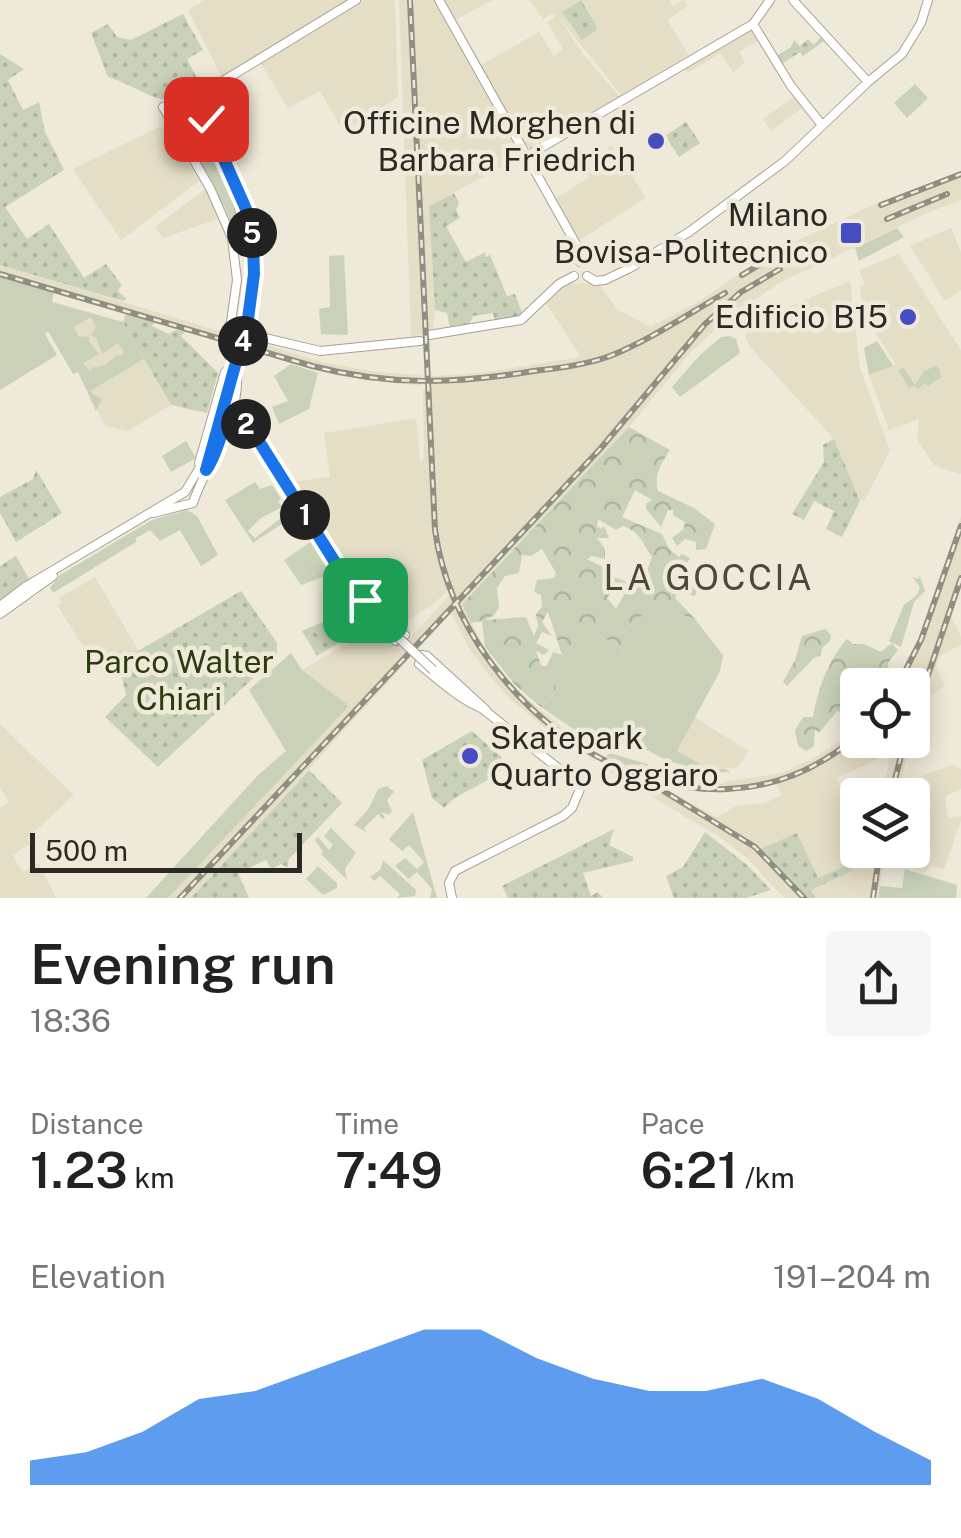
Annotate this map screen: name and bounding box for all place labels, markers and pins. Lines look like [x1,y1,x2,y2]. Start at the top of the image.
pin [164,77,249,162]
place label: Officine Morghen di Barbara Friedrich [343,104,636,178]
marker: Officine Morghen di Barbara Friedrich [645,130,667,152]
place label: Milano Bovisa-Politecnico [554,196,828,270]
pin: 5 [227,208,277,258]
marker: Milano Bovisa-Politecnico [838,220,864,246]
place label: Edificio B15 [715,298,888,335]
marker: Edificio B15 [897,306,919,328]
pin: 4 [218,316,268,366]
pin: 2 [221,399,271,449]
pin: 1 [280,490,330,540]
pin [323,558,408,643]
place label: Skatepark Quarto Oggiaro [490,719,719,793]
marker: Skatepark Quarto Oggiaro [459,745,481,767]

